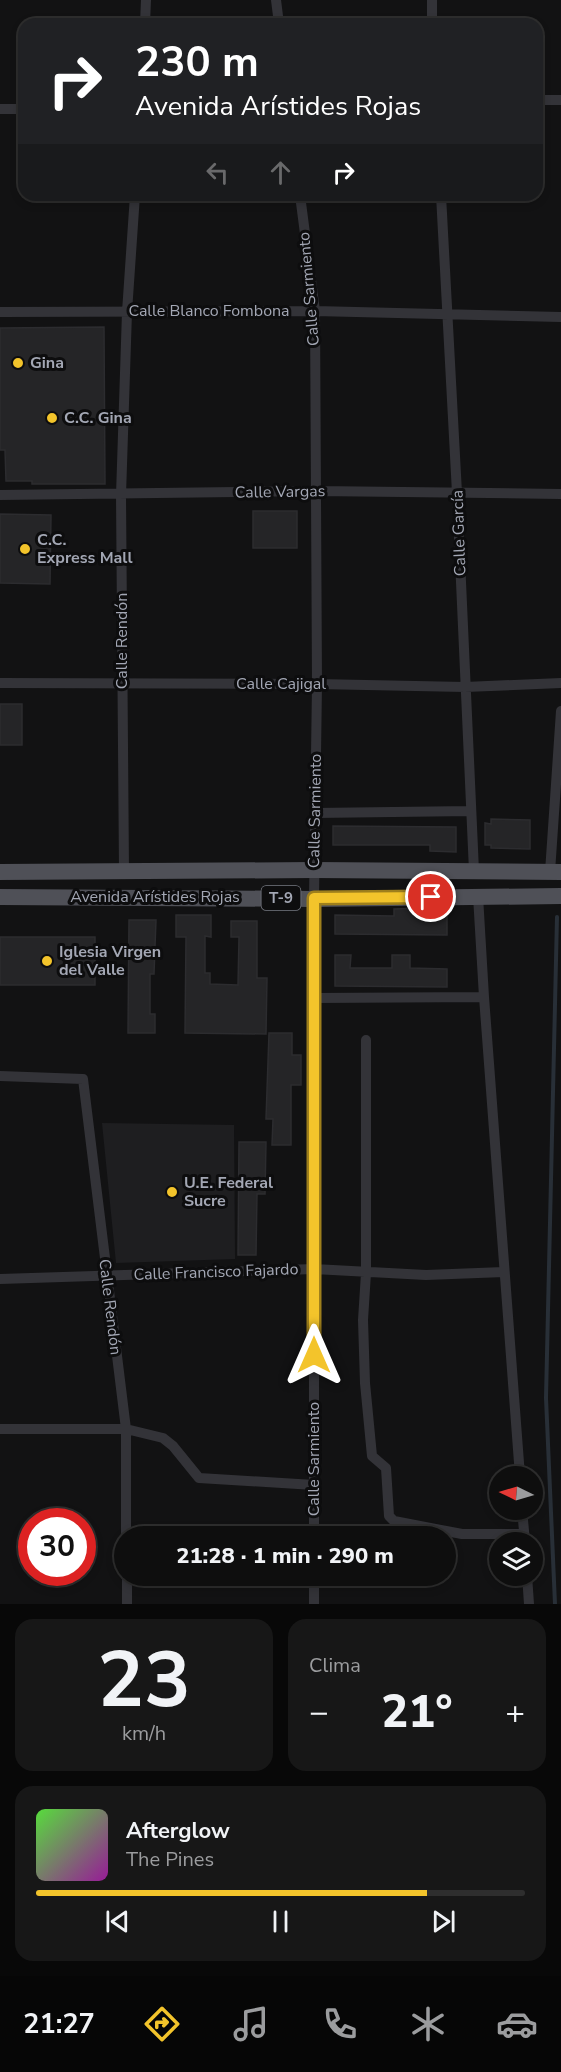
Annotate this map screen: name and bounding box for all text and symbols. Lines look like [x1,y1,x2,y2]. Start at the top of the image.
text: 230 m [135,34,259,91]
icon: right [36,42,114,120]
text: Avenida Arístides Rojas [135,88,421,125]
icon: left [201,156,234,189]
icon: ahead [264,156,297,189]
icon: right [327,156,360,189]
street label: Calle Sarmiento [293,231,325,347]
street label: Calle Blanco Fombona [128,300,290,322]
place label: Gina [30,352,64,374]
marker: Gina [11,356,25,370]
place label: C.C. Gina [64,407,132,429]
marker: C.C. Gina [45,411,59,425]
street label: Calle Vargas [234,480,326,504]
street label: Calle García [447,489,471,577]
place label: C.C. Express Mall [37,529,133,569]
marker: C.C. Express Mall [18,542,32,556]
street label: Calle Rendón [111,593,133,689]
street label: Calle Cajigal [236,673,326,695]
street label: Calle Sarmiento [303,753,327,868]
pin [405,871,456,922]
icon: arrive [414,880,447,913]
street label: Avenida Arístides Rojas [70,886,240,908]
road number: T-9 [262,886,300,910]
place label: Iglesia Virgen del Valle [59,941,161,981]
marker: Iglesia Virgen del Valle [40,954,54,968]
place label: U.E. Federal Sucre [184,1172,273,1212]
marker: U.E. Federal Sucre [165,1185,179,1199]
street label: Calle Rendón [93,1258,127,1356]
street label: Calle Francisco Fajardo [133,1258,299,1286]
position arrow [282,1323,346,1387]
street label: Calle Sarmiento [303,1402,325,1516]
north arrow [489,1466,543,1520]
map controls [489,1466,543,1586]
speed limit sign: 30 [18,1508,96,1586]
button: layers [489,1532,543,1586]
text: 21:28 · 1 min · 290 m [176,1541,394,1571]
text: 23 [97,1627,191,1734]
text: Clima [309,1652,361,1679]
text: 21° [381,1682,453,1743]
text: − [309,1690,329,1735]
text: + [505,1690,525,1735]
text: km/h [122,1720,166,1747]
text: Afterglow [126,1816,230,1846]
text: The Pines [126,1846,214,1873]
icon: previous [101,1905,134,1938]
icon: pause [264,1905,297,1938]
icon: next [427,1905,460,1938]
icon: directions [141,2003,183,2045]
icon: music [230,2003,272,2045]
icon: phone [319,2003,361,2045]
icon: climate [407,2003,449,2045]
icon: car [496,2003,538,2045]
text: 21:27 [23,2006,95,2043]

